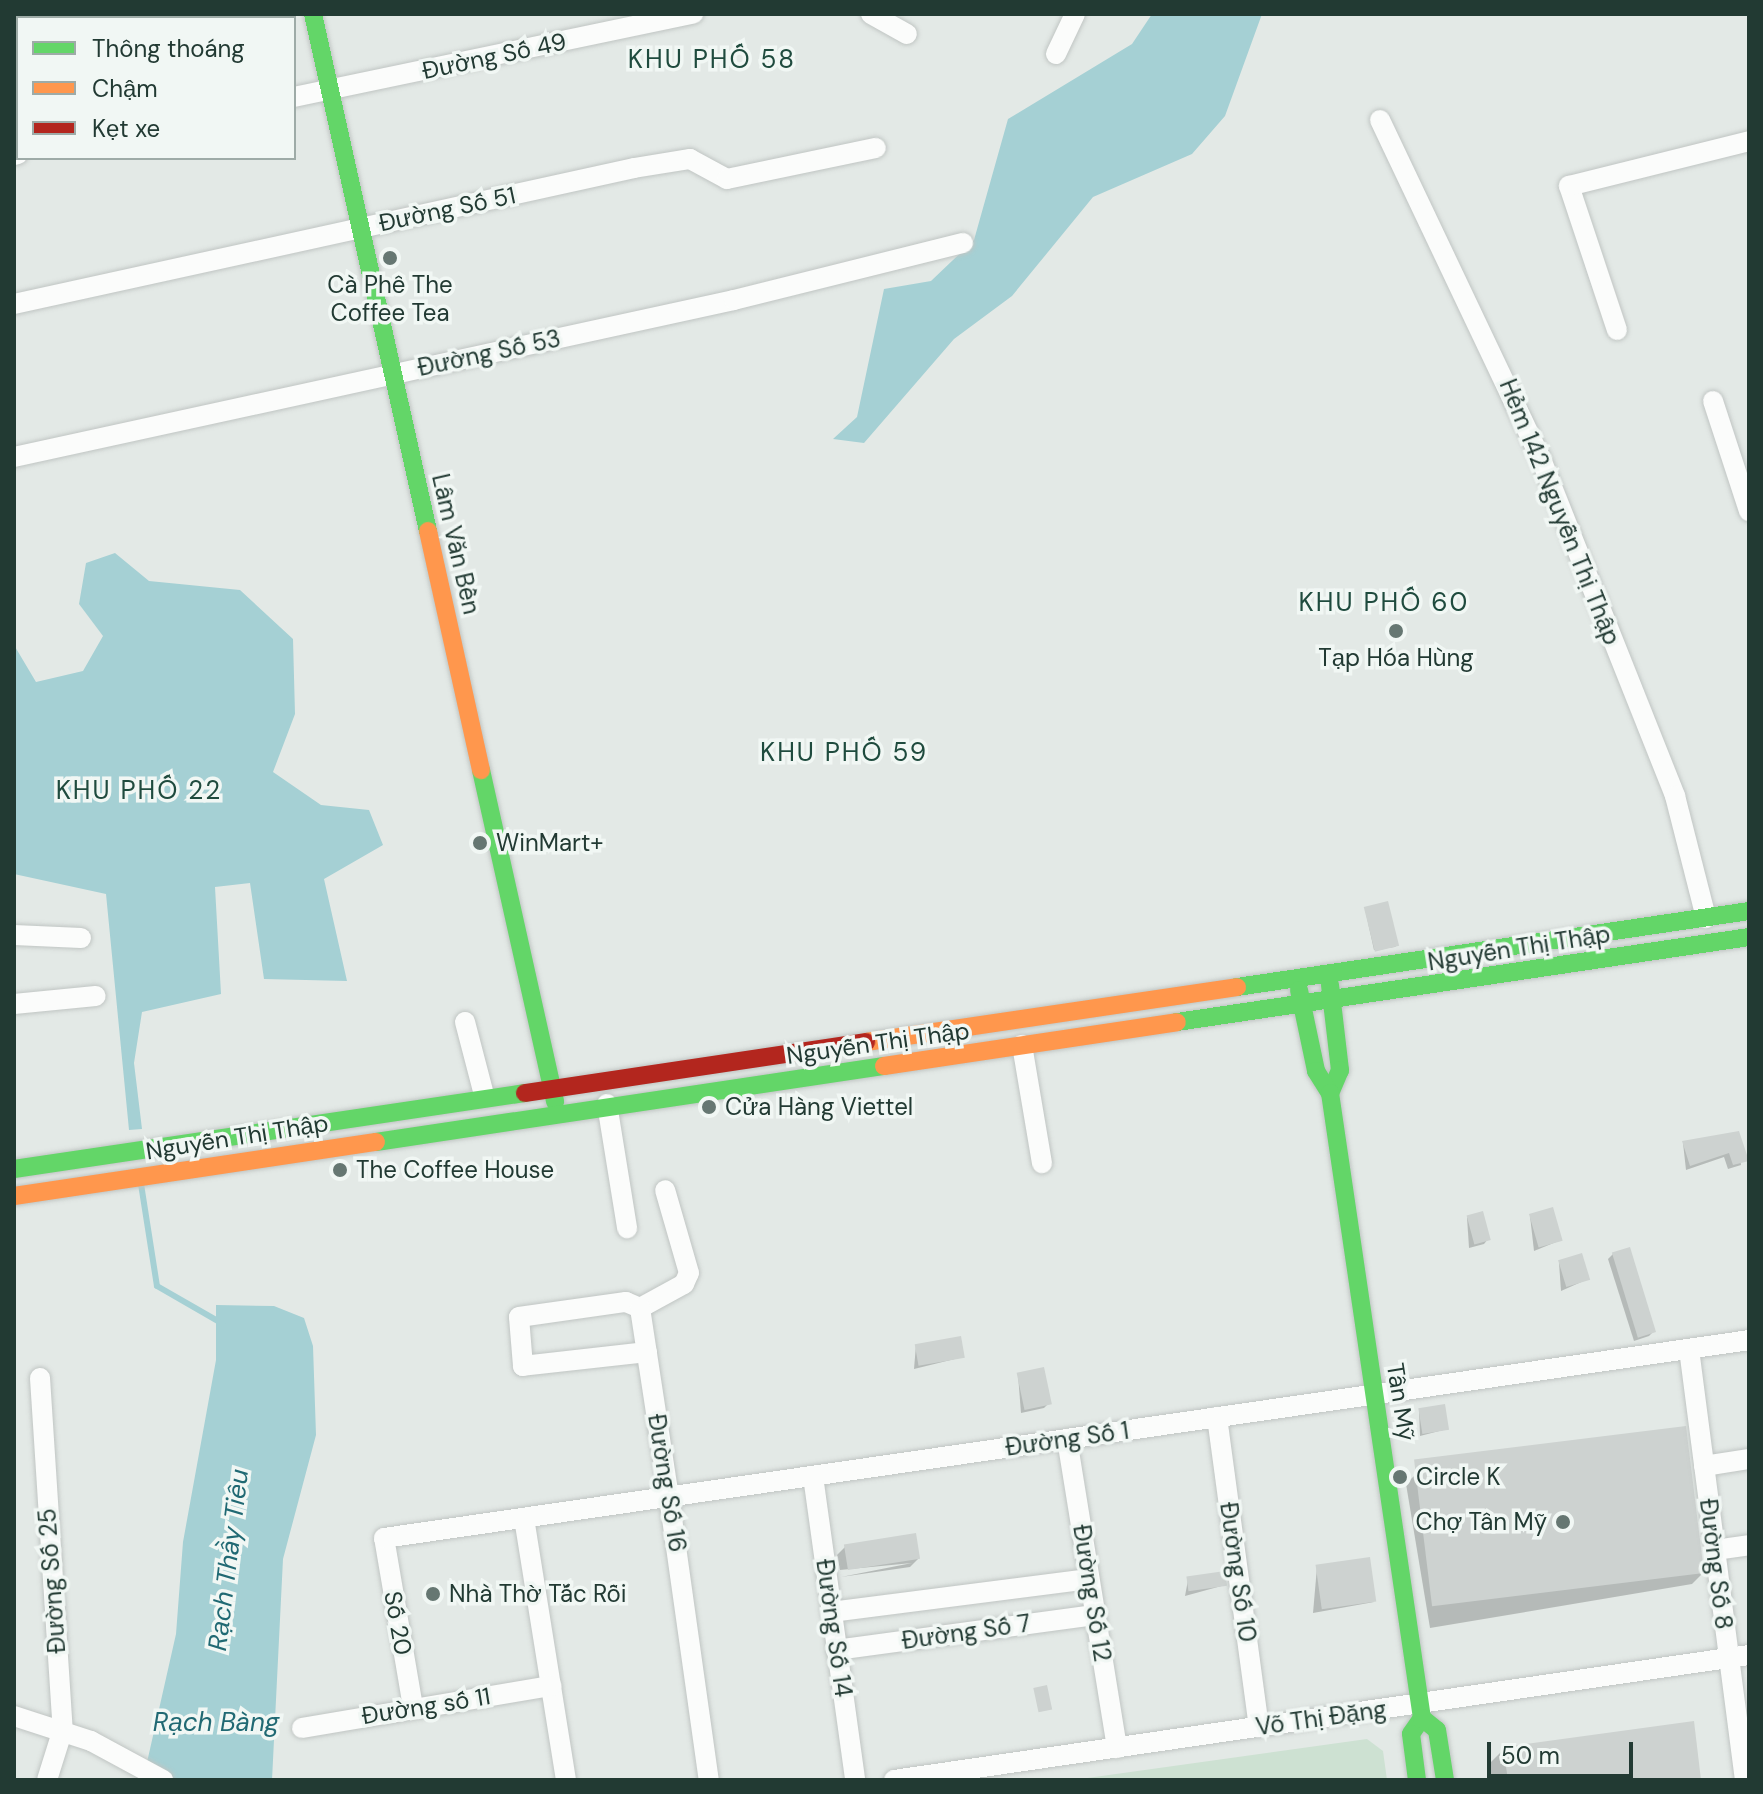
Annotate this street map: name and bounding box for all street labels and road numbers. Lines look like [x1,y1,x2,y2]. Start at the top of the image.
street label: Đường Số 49 [419,27,569,85]
street label: Đường Số 51 [376,180,518,238]
street label: Đường Số 53 [415,324,563,382]
street label: Hẻm 142 Nguyễn Thị Thập [1493,375,1627,649]
street label: Lâm Văn Bền [426,471,486,617]
street label: Nguyễn Thị Thập [1426,919,1612,977]
street label: Nguyễn Thị Thập [785,1016,971,1070]
street label: Nguyễn Thị Thập [144,1108,330,1166]
street label: Tân Mỹ [1381,1361,1421,1443]
street label: Đường Số 16 [642,1412,692,1554]
street label: Đường Số 1 [1003,1416,1131,1462]
street label: Đường Số 8 [1694,1497,1738,1631]
street label: Đường Số 10 [1214,1500,1262,1644]
street label: Đường Số 25 [33,1507,71,1655]
street label: Đường Số 12 [1067,1522,1117,1664]
street label: Đường Số 14 [810,1557,858,1699]
street label: Số 20 [378,1589,418,1657]
street label: Đường Số 7 [900,1609,1032,1655]
street label: Đường số 11 [360,1682,492,1730]
street label: Võ Thị Đặng [1254,1695,1388,1741]

